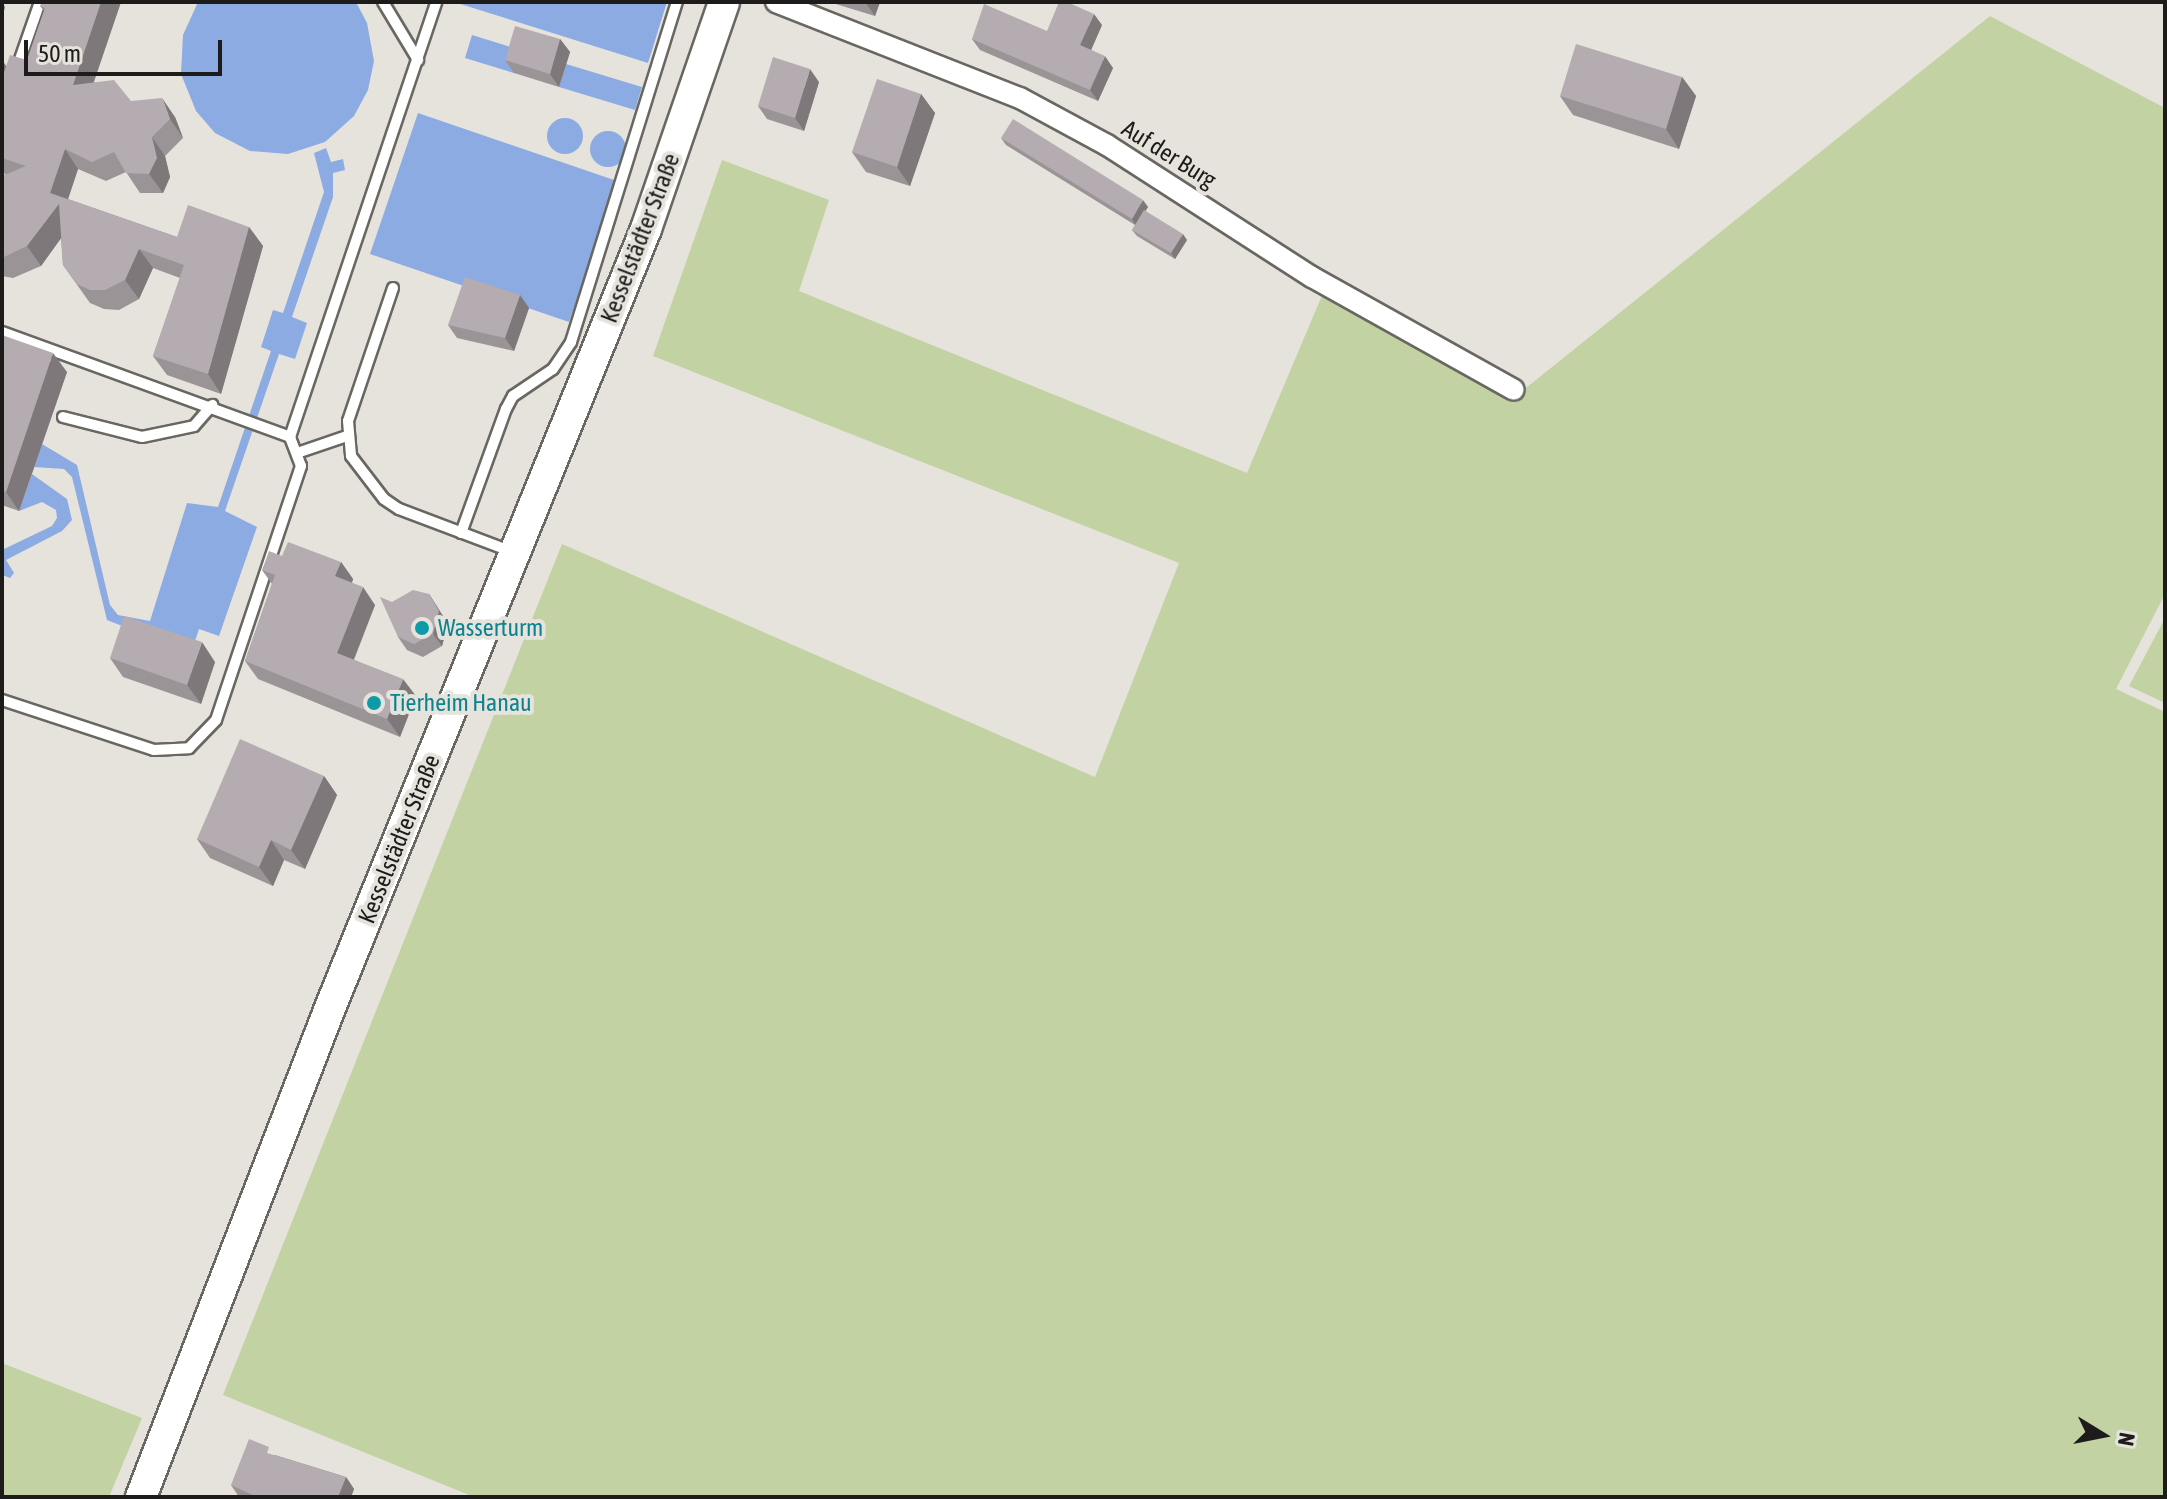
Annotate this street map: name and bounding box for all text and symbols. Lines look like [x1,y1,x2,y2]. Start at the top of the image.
scale bar [28,24,226,74]
text: 50 m [38,40,81,67]
street label: Auf der Burg [1117,114,1221,194]
street label: Kesselstädter Straße [594,149,686,327]
place label: Wasserturm [438,614,543,642]
marker: Wasserturm [413,619,431,637]
place label: Tierheim Hanau [390,689,532,717]
marker: Tierheim Hanau [365,694,383,712]
street label: Kesselstädter Straße [352,751,446,927]
north arrow [2063,1395,2143,1475]
text: N [2113,1431,2141,1448]

